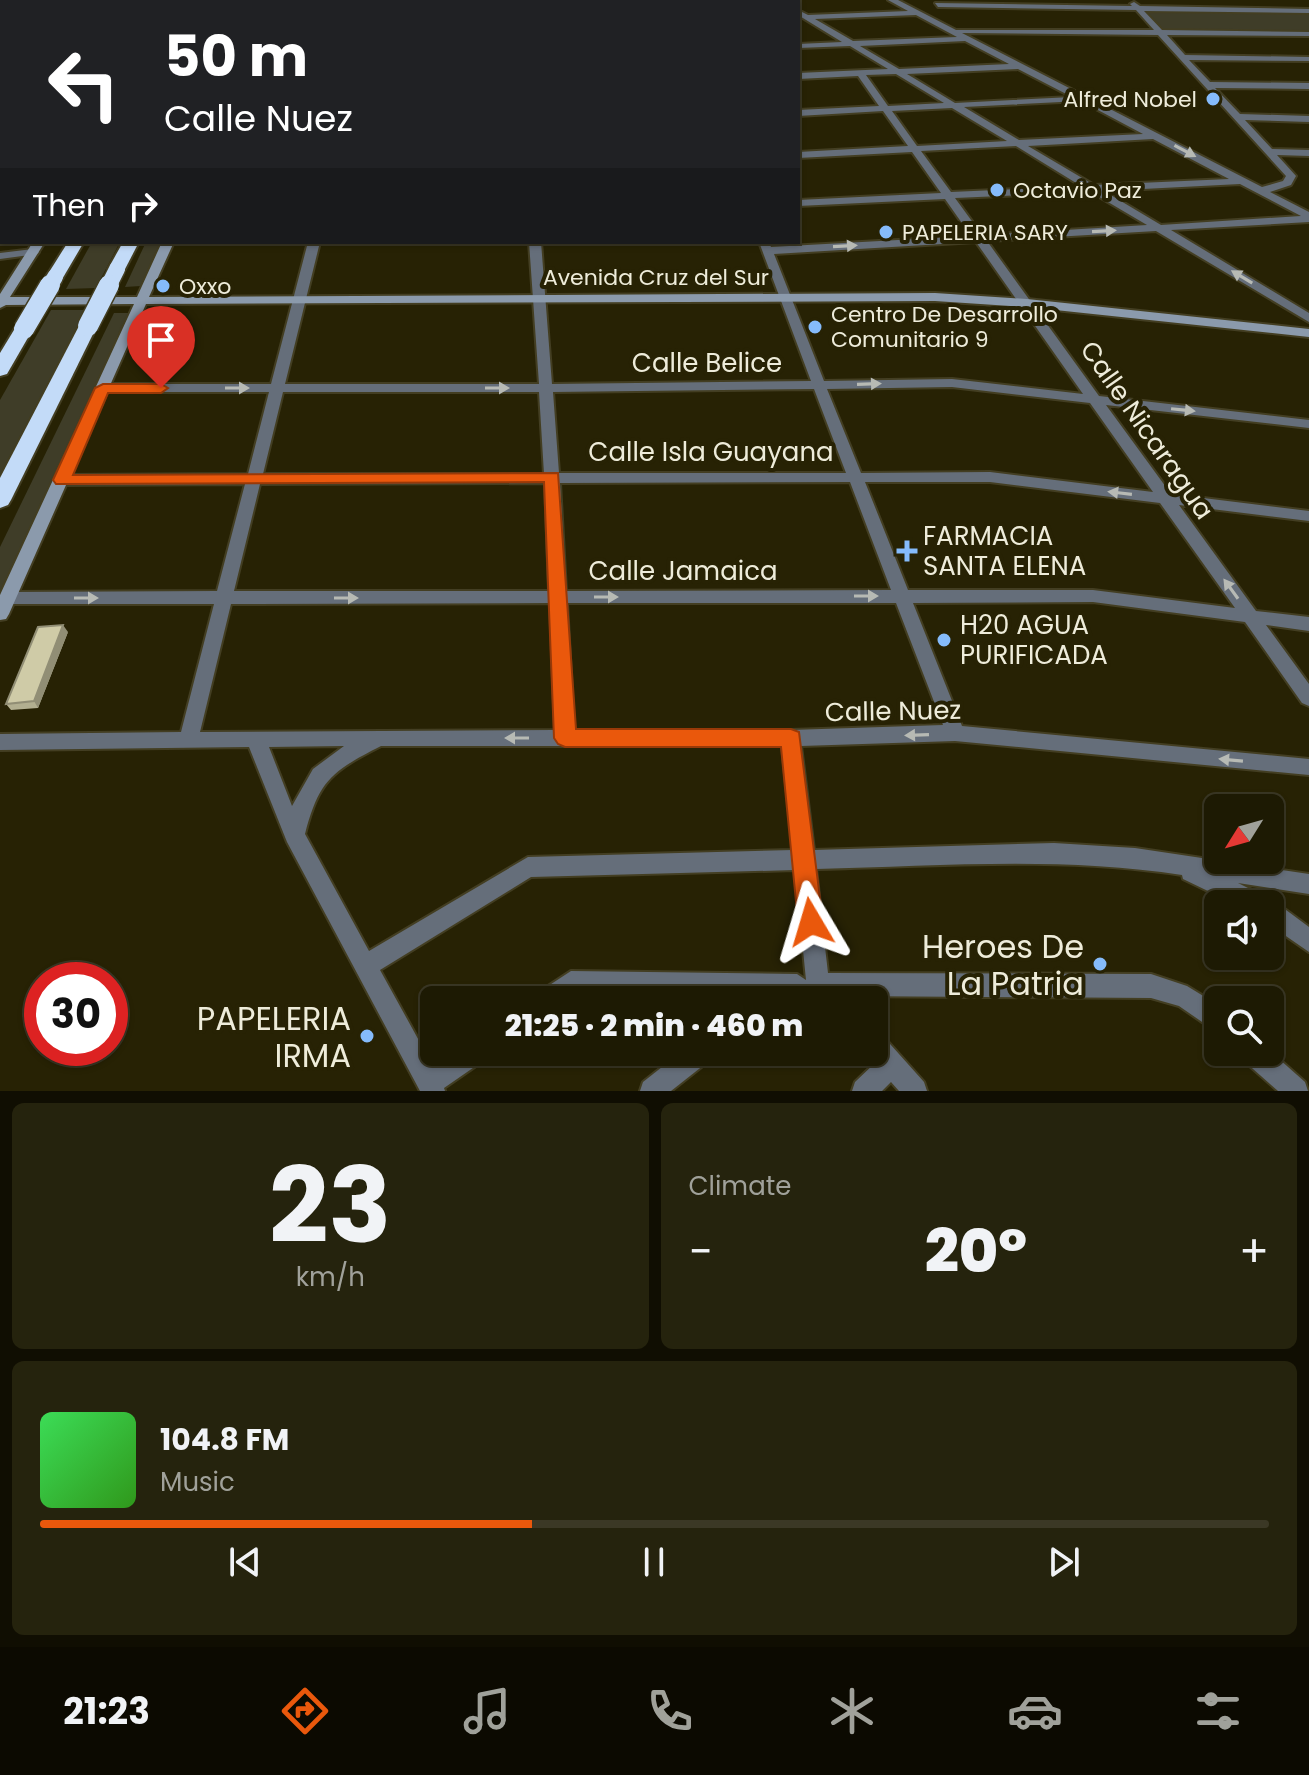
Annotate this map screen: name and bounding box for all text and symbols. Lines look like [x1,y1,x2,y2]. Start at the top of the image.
text: 50 m [164,17,308,96]
icon: left [32,32,136,136]
place label: Alfred Nobel [1063,84,1197,115]
marker: Alfred Nobel [1204,90,1222,108]
text: Calle Nuez [164,93,353,144]
one-way arrow [1174,145,1197,158]
place label: Octavio Paz [1013,175,1142,206]
marker: Octavio Paz [988,181,1006,199]
text: Then [32,184,105,227]
icon: right [121,184,165,228]
place label: PAPELERIA SARY [902,217,1068,248]
marker: PAPELERIA SARY [877,223,895,241]
one-way arrow [1092,224,1117,237]
one-way arrow [833,239,858,252]
street label: Avenida Cruz del Sur [543,262,769,293]
place label: Oxxo [179,271,231,302]
one-way arrow [1231,271,1253,285]
marker: Oxxo [154,277,172,295]
place label: Centro De Desarrollo Comunitario 9 [831,299,1058,355]
pin [127,306,195,388]
icon: arrive [139,318,183,362]
marker: Centro De Desarrollo Comunitario 9 [806,318,824,336]
street label: Calle Nicaragua [1072,333,1222,527]
street label: Calle Belice [632,345,782,381]
one-way arrow [857,378,882,391]
one-way arrow [225,382,250,394]
one-way arrow [485,382,510,394]
one-way arrow [1171,403,1196,416]
street label: Calle Isla Guayana [588,434,834,470]
one-way arrow [1108,486,1133,499]
place label: FARMACIA SANTA ELENA [923,518,1086,584]
marker: FARMACIA SANTA ELENA [898,542,916,560]
street label: Calle Jamaica [589,553,777,589]
one-way arrow [1223,578,1239,600]
one-way arrow [854,590,879,602]
one-way arrow [594,591,619,603]
one-way arrow [74,592,99,604]
one-way arrow [334,592,359,604]
place label: H20 AGUA PURIFICADA [960,607,1108,673]
marker: H20 AGUA PURIFICADA [935,631,953,649]
street label: Calle Nuez [825,692,961,730]
one-way arrow [904,728,929,741]
one-way arrow [504,732,529,744]
one-way arrow [1218,753,1243,766]
north arrow [1204,794,1284,874]
map controls [1204,794,1284,1066]
position arrow [769,880,853,964]
button: sound [1204,890,1284,970]
place label: Heroes De La Patria [922,924,1084,1006]
marker: Heroes De La Patria [1091,955,1109,973]
speed limit sign: 30 [24,962,128,1066]
button: search [1204,986,1284,1066]
place label: PAPELERIA IRMA [197,996,351,1078]
text: 21:25 · 2 min · 460 m [505,1004,803,1047]
marker: PAPELERIA IRMA [358,1027,376,1045]
text: 23 [269,1133,391,1278]
text: Climate [689,1168,791,1204]
text: 20° [925,1209,1027,1293]
text: − [689,1221,713,1282]
text: + [1239,1221,1269,1282]
text: km/h [296,1259,365,1295]
text: 104.8 FM [160,1418,289,1461]
text: Music [160,1464,235,1500]
icon: previous [223,1540,267,1584]
icon: pause [632,1540,676,1584]
icon: next [1042,1540,1086,1584]
icon: directions [277,1683,333,1739]
icon: music [459,1683,515,1739]
icon: phone [642,1683,698,1739]
icon: climate [824,1683,880,1739]
icon: car [1007,1683,1063,1739]
icon: filters [1190,1683,1246,1739]
text: 21:23 [63,1686,150,1737]

